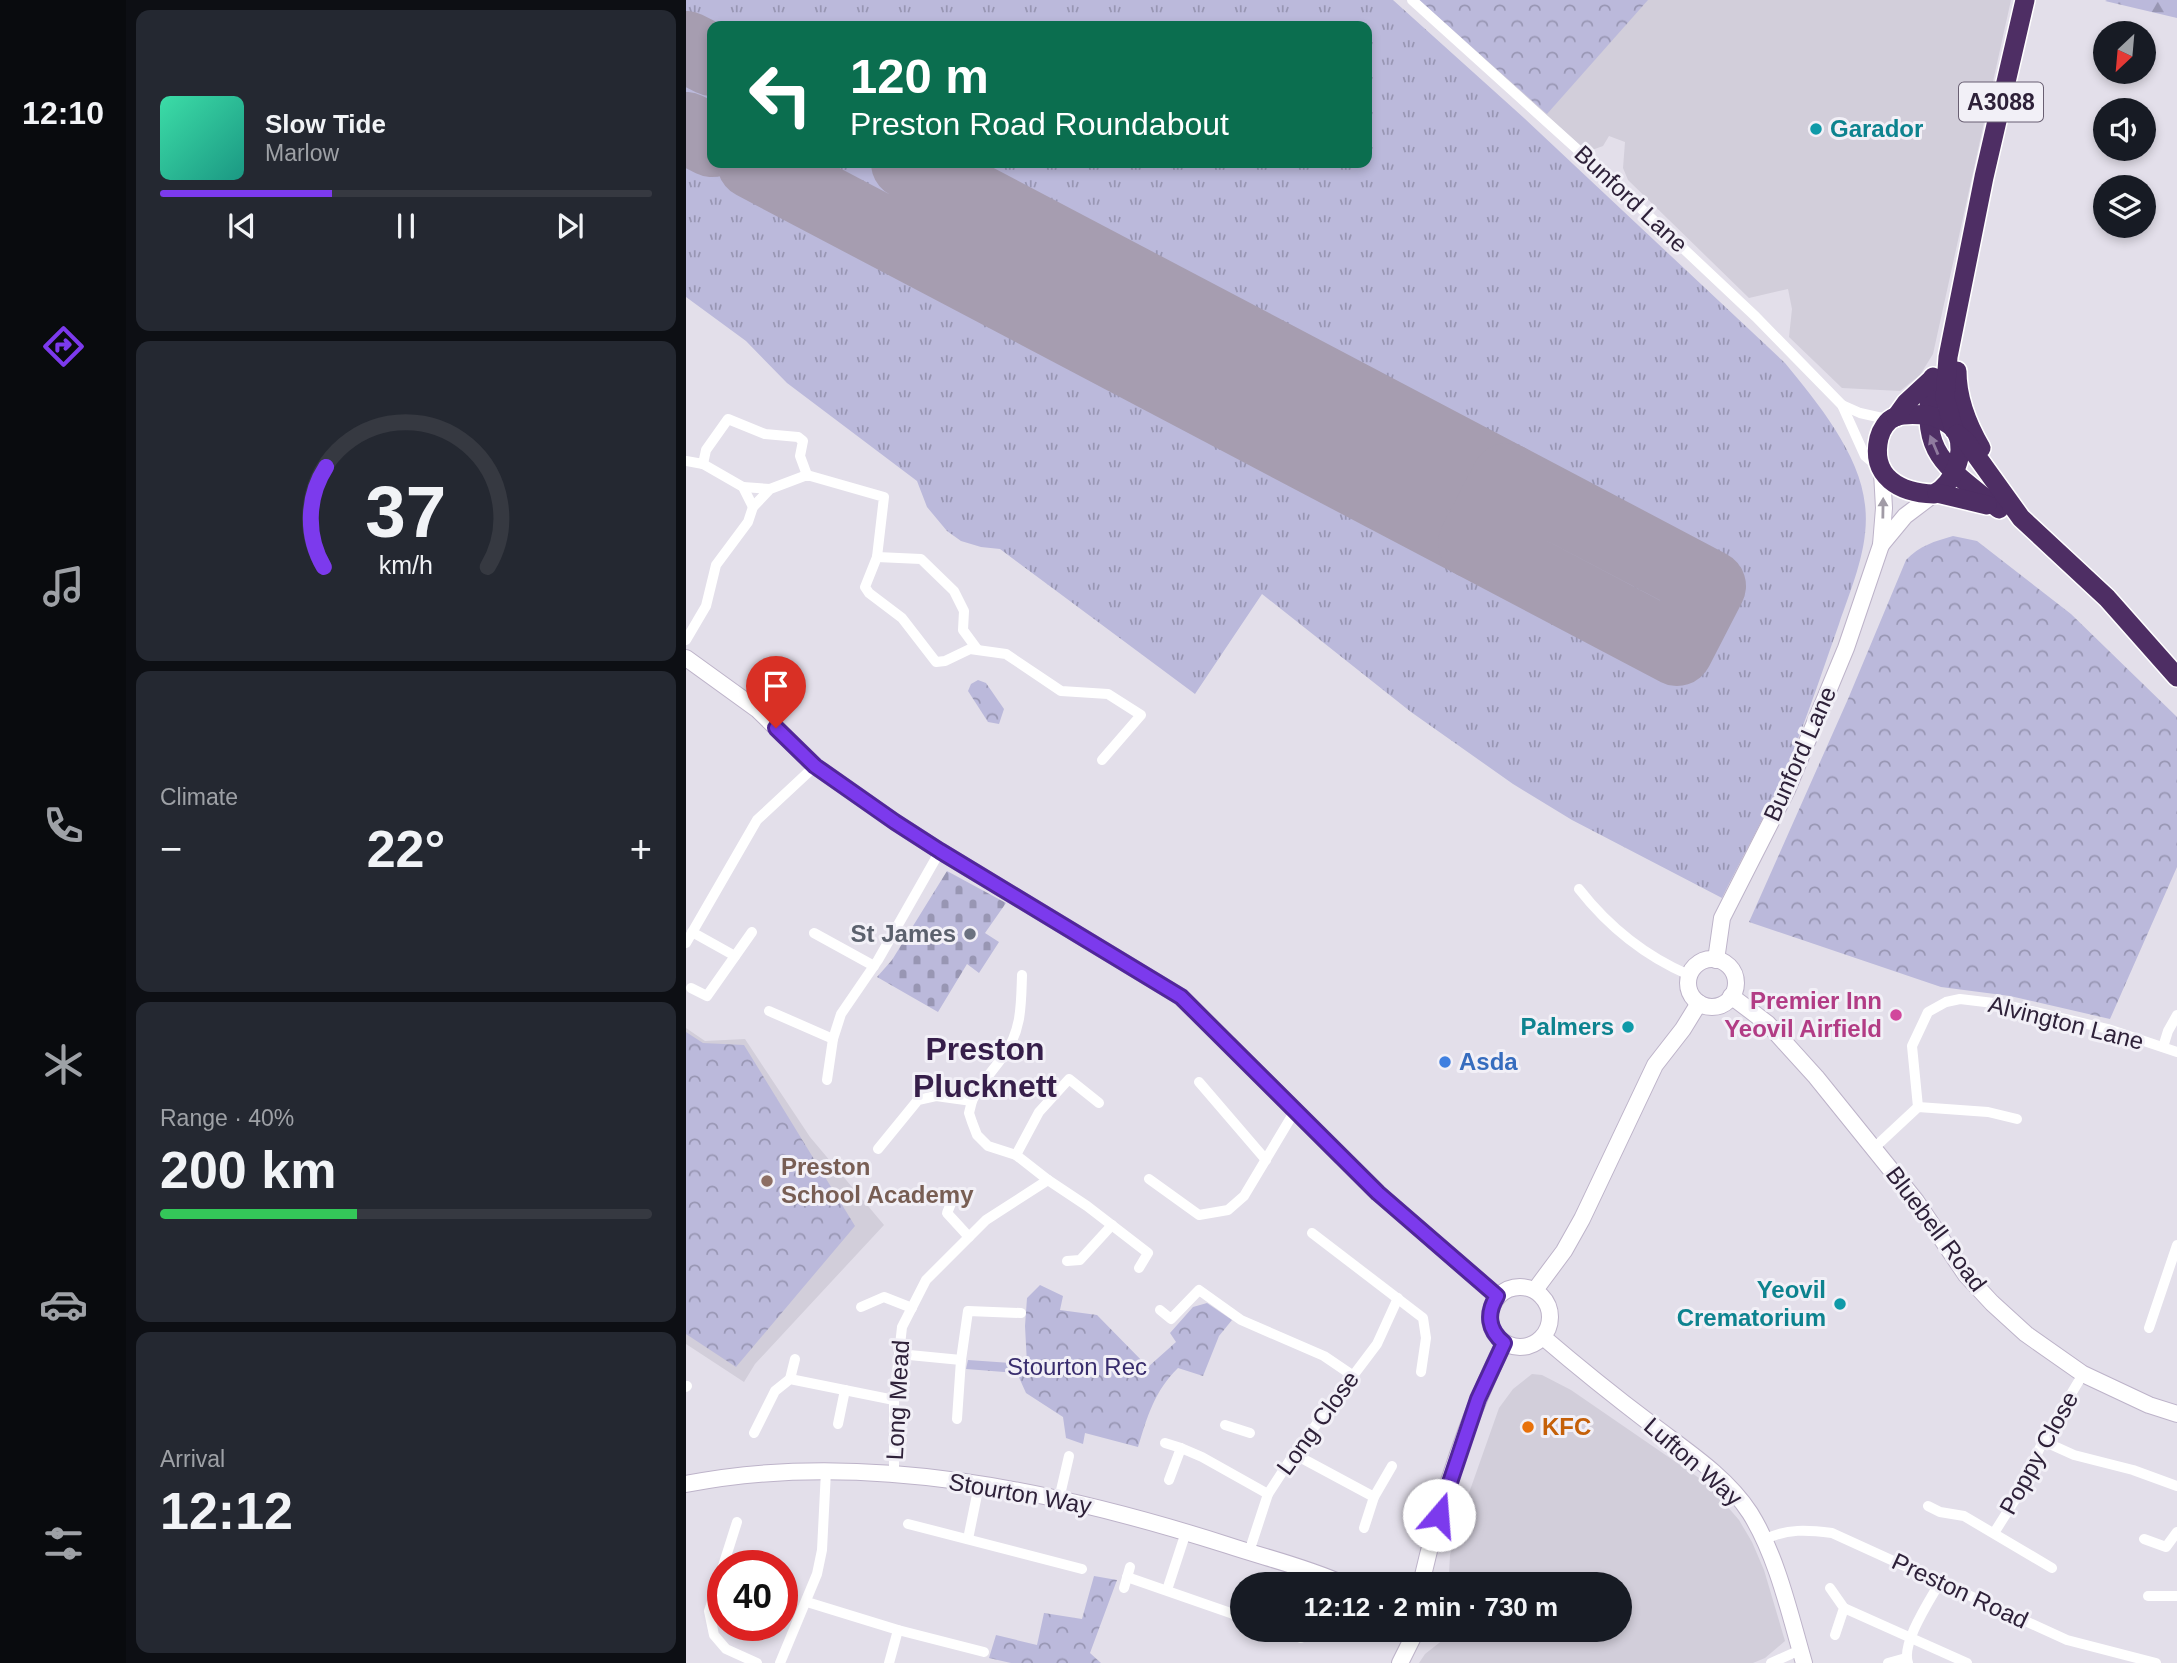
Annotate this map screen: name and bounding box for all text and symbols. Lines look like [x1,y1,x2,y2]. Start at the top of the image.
north arrow [2093,21,2156,84]
map controls [2093,21,2156,238]
icon: left [735,49,826,140]
text: 120 m [850,49,989,103]
road number: A3088 [1959,82,2043,122]
text: 12:10 [22,95,104,131]
button: sound [2093,98,2156,161]
text: Preston Road Roundabout [850,106,1229,142]
text: Slow Tide [265,109,386,139]
place label: Garador [1830,115,1923,142]
marker: Garador [1808,121,1824,137]
text: Marlow [265,140,339,166]
street label: Bunford Lane [1569,140,1693,258]
button: layers [2093,175,2156,238]
icon: previous [223,207,261,245]
icon: pause [387,207,425,245]
icon: next [551,207,589,245]
icon: directions [39,322,88,371]
one-way arrow [1929,434,1940,455]
text: 37 [366,471,446,552]
one-way arrow [1877,497,1889,519]
text: km/h [379,551,433,579]
icon: music [39,562,88,611]
pin [746,656,806,728]
icon: arrive [757,667,795,705]
street label: Bunford Lane [1758,682,1841,825]
text: Climate [160,784,238,810]
icon: phone [39,801,88,850]
text: 22° [367,820,445,878]
text: − [160,828,182,870]
text: + [630,828,652,870]
place label: St James [851,920,956,947]
marker: St James [962,926,978,942]
place label: Premier Inn Yeovil Airfield [1724,987,1882,1042]
street label: Alvington Lane [1986,990,2146,1055]
marker: Premier Inn Yeovil Airfield [1888,1007,1904,1023]
place label: Palmers [1521,1013,1614,1040]
marker: Palmers [1620,1019,1636,1035]
district label: Preston Plucknett [913,1031,1057,1104]
icon: climate [39,1040,88,1089]
place label: Asda [1459,1048,1518,1075]
marker: Asda [1437,1054,1453,1070]
text: Range · 40% [160,1105,294,1131]
text: 200 km [160,1141,336,1199]
place label: Preston School Academy [781,1153,974,1208]
street label: Bluebell Road [1881,1161,1992,1296]
marker: Preston School Academy [759,1173,775,1189]
place label: Yeovil Crematorium [1677,1276,1826,1331]
icon: car [39,1280,88,1329]
marker: Yeovil Crematorium [1832,1296,1848,1312]
street label: Long Mead [881,1339,914,1461]
park label: Stourton Rec [1007,1353,1147,1380]
street label: Long Close [1271,1366,1364,1480]
street label: Poppy Close [1994,1387,2083,1519]
street label: Lufton Way [1639,1412,1748,1511]
place label: KFC [1542,1413,1591,1440]
marker: KFC [1520,1419,1536,1435]
text: Arrival [160,1446,225,1472]
street label: Stourton Way [947,1468,1094,1519]
position arrow [1402,1478,1476,1552]
text: 12:12 [160,1482,293,1540]
icon: filters [39,1519,88,1568]
street label: Preston Road [1888,1547,2032,1634]
speed limit sign: 40 [707,1550,798,1641]
text: 12:12 · 2 min · 730 m [1304,1592,1558,1622]

